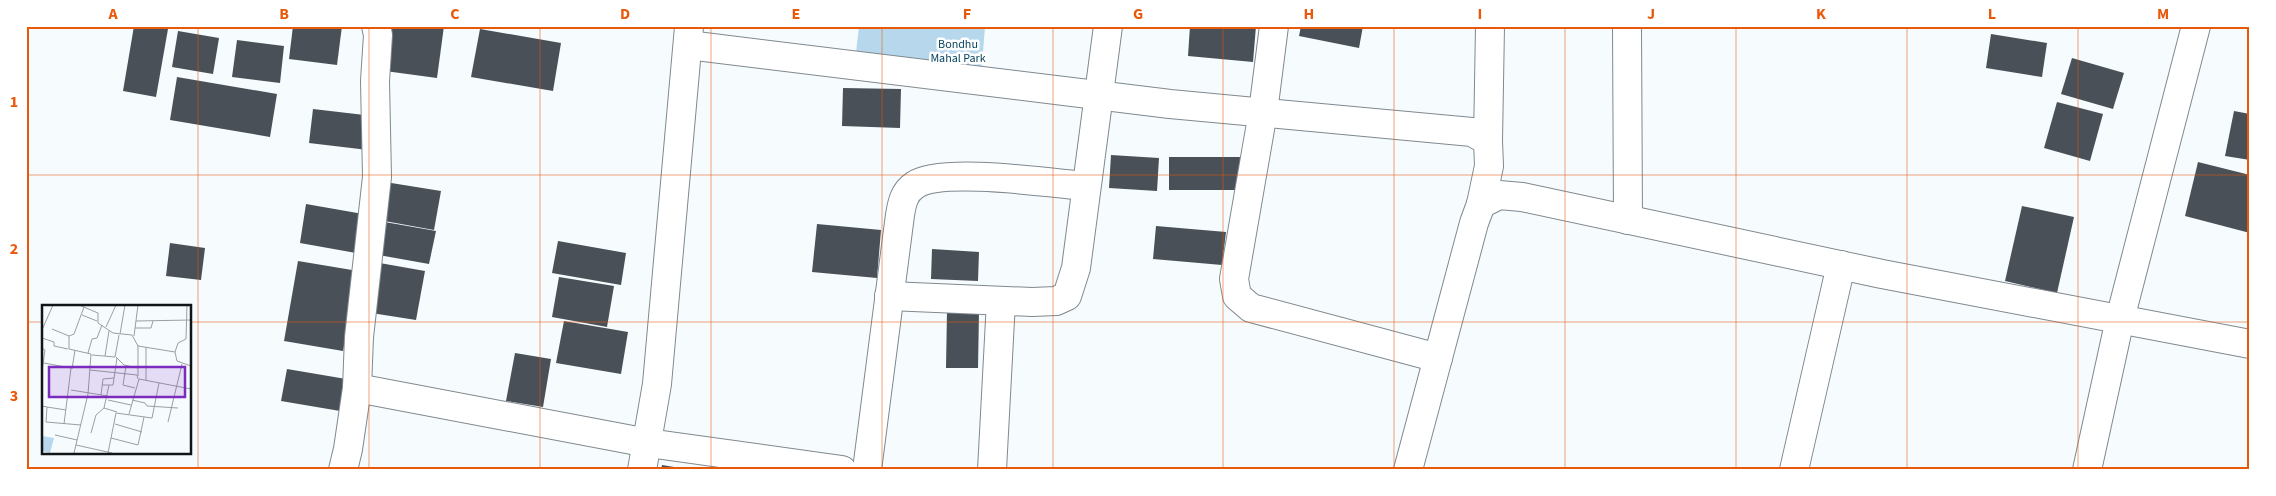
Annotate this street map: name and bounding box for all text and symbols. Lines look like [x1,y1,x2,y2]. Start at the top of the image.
text: A [107,3,118,25]
text: B [279,3,289,25]
text: C [450,3,460,25]
text: D [620,3,630,25]
text: E [792,3,800,25]
text: F [963,3,971,25]
text: G [1133,3,1143,25]
text: H [1304,3,1314,25]
text: I [1478,3,1482,25]
text: J [1647,3,1655,25]
text: K [1816,3,1826,25]
text: L [1988,3,1996,25]
text: M [2157,3,2169,25]
park label: Bondhu Mahal Park [930,36,986,67]
text: 1 [10,91,18,113]
text: 2 [10,238,18,260]
inset map [42,305,191,454]
text: 3 [10,385,18,407]

